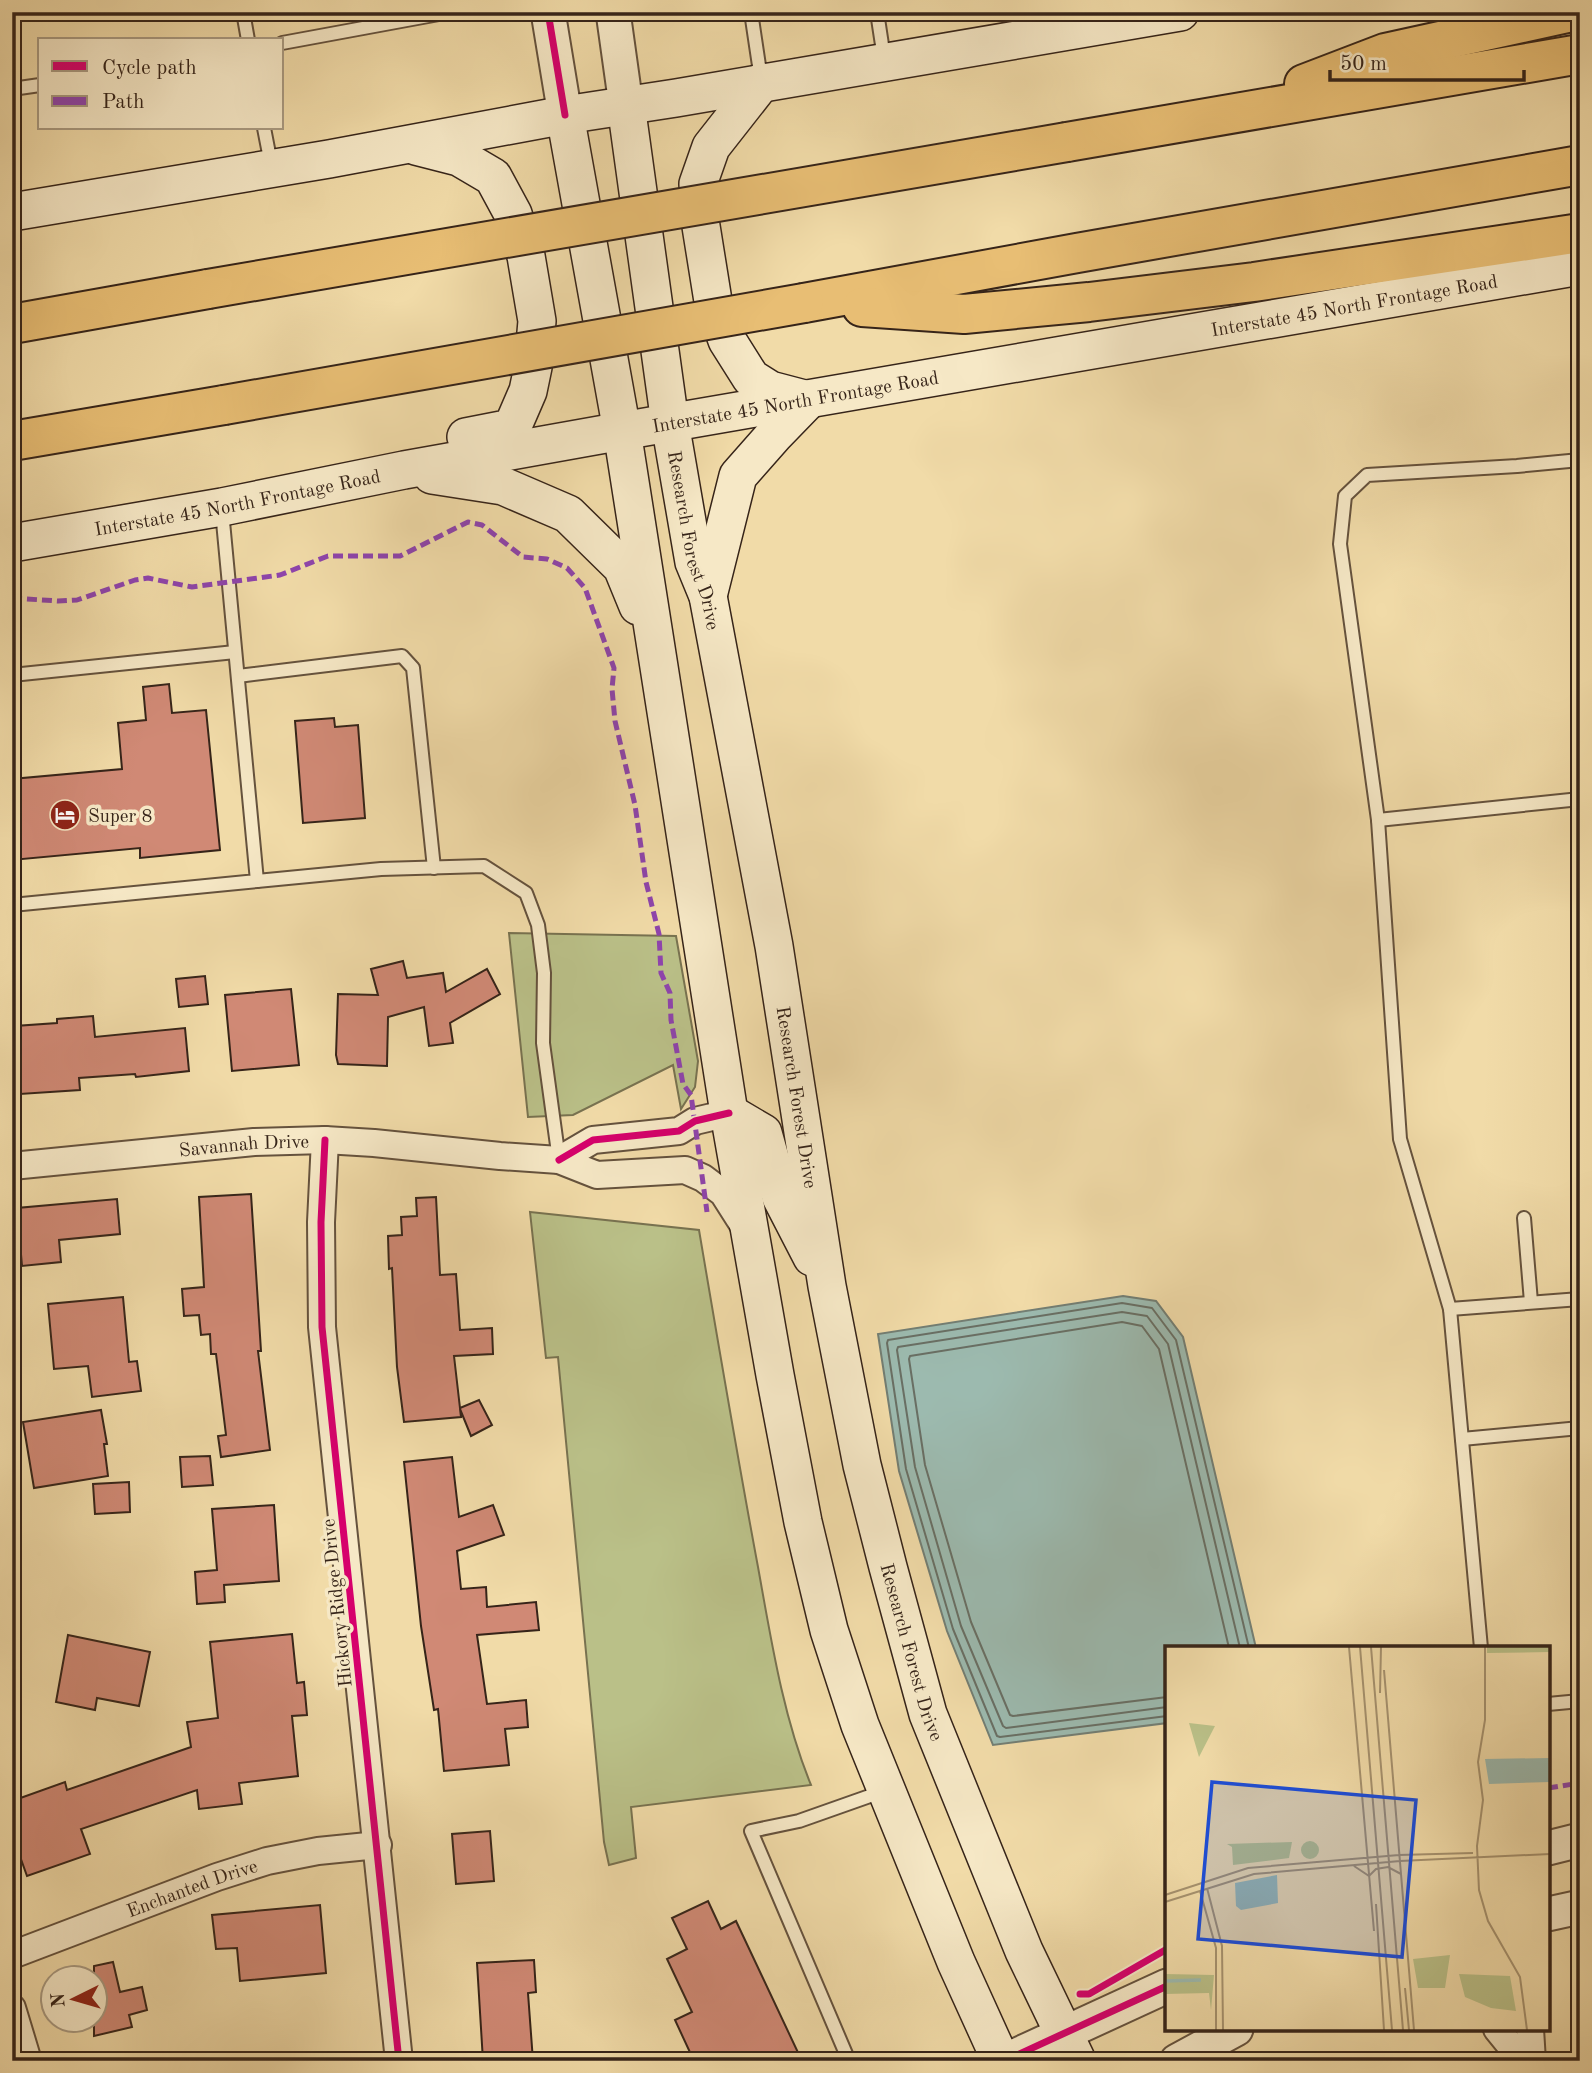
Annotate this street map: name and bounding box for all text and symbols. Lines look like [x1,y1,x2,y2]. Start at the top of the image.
legend [38,38,284,130]
scale bar [1330,38,1524,82]
text: 50 m [1340,54,1387,75]
text: Cycle path [102,58,197,79]
text: Path [102,92,145,113]
street label: Interstate 45 North Frontage Road [1210,273,1499,341]
street label: Interstate 45 North Frontage Road [651,370,941,438]
street label: Research Forest Drive [663,449,721,632]
street label: Interstate 45 North Frontage Road [93,468,383,541]
hotel icon: Super 8 [48,798,82,832]
place label: Super 8 [88,808,153,827]
street label: Research Forest Drive [772,1005,819,1190]
street label: Savannah Drive [178,1133,309,1161]
street label: Hickory Ridge Drive [320,1517,357,1688]
street label: Research Forest Drive [875,1562,945,1744]
inset map [1165,1646,1550,2031]
street label: Enchanted Drive [124,1858,260,1922]
north arrow [38,1965,108,2035]
text: N [49,1992,70,2008]

